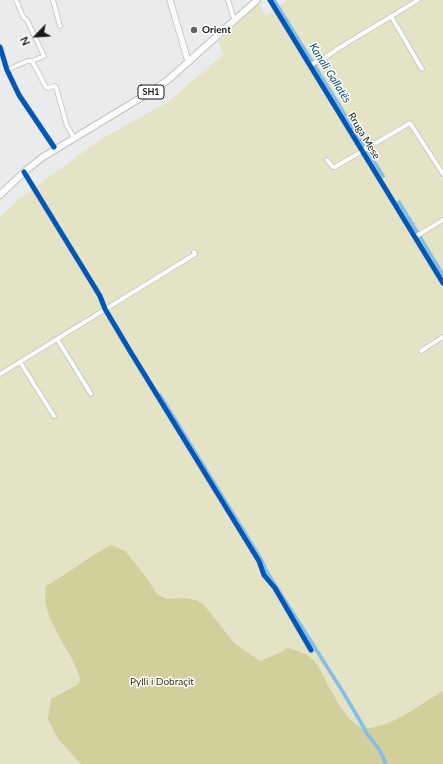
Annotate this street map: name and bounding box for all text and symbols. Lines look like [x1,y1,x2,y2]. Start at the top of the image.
north arrow [16,16,56,56]
place label: Orient [202,24,231,36]
marker: Orient [189,25,199,35]
text: N [17,35,32,48]
water label: Kanali Gallatës [306,41,354,105]
road number: SH1 [138,85,164,99]
street label: Rruga Mese [345,111,383,161]
park label: Pylli i Dobraçit [130,676,194,688]

